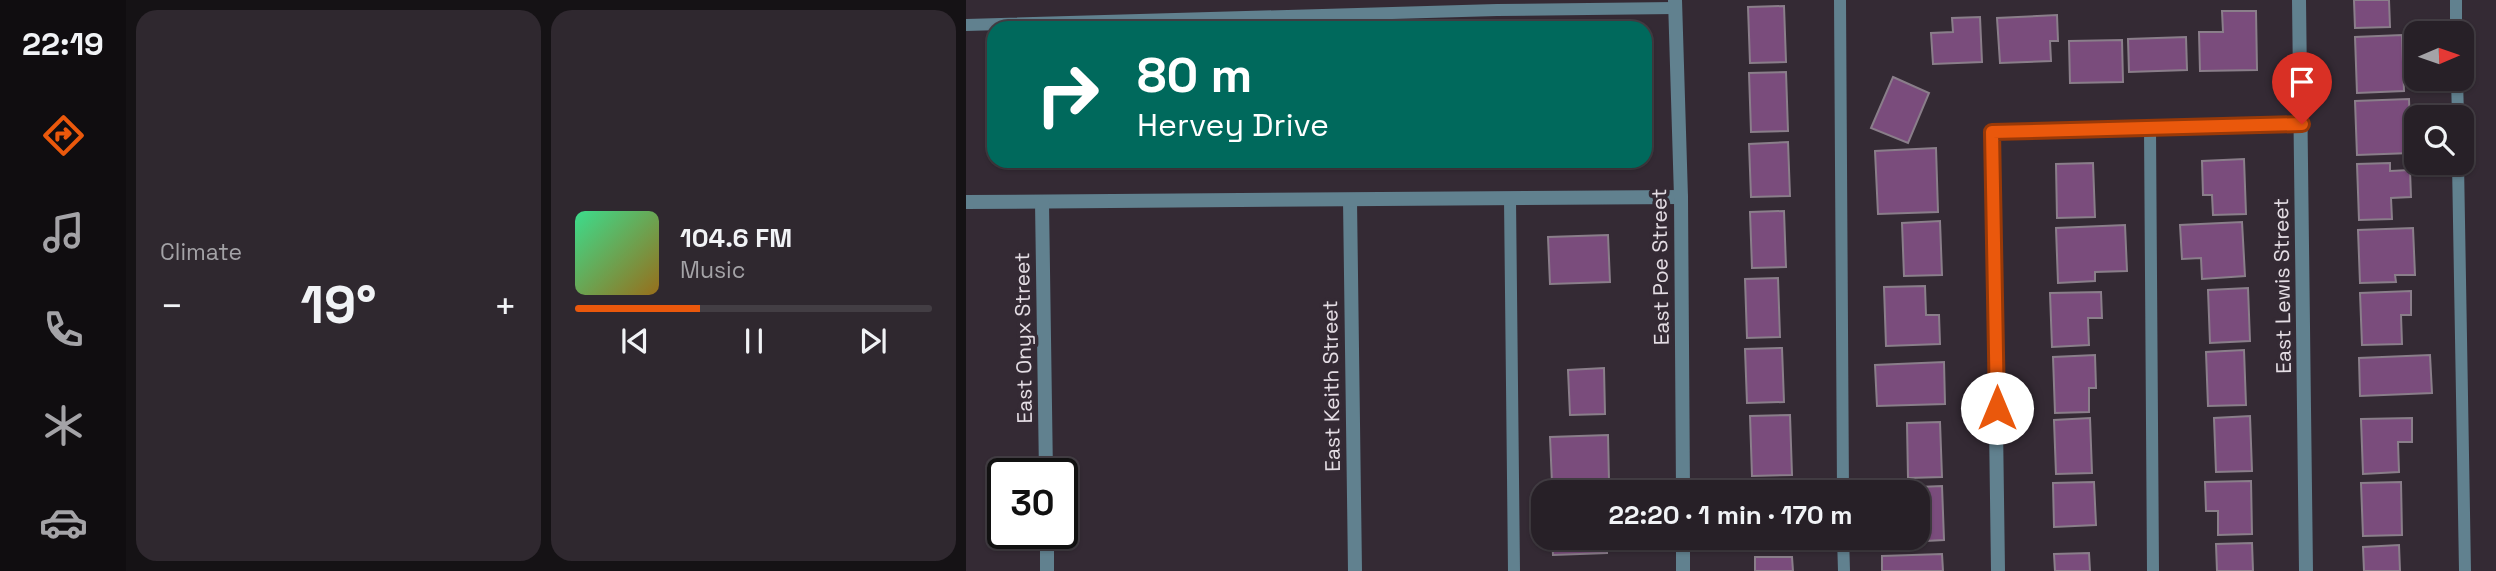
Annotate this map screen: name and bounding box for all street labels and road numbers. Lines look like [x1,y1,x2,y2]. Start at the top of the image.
street label: East Poe Street [1645,188,1675,346]
street label: East Lewis Street [2267,198,2297,374]
street label: East Onyx Street [1008,252,1038,424]
street label: East Keith Street [1316,300,1346,472]

